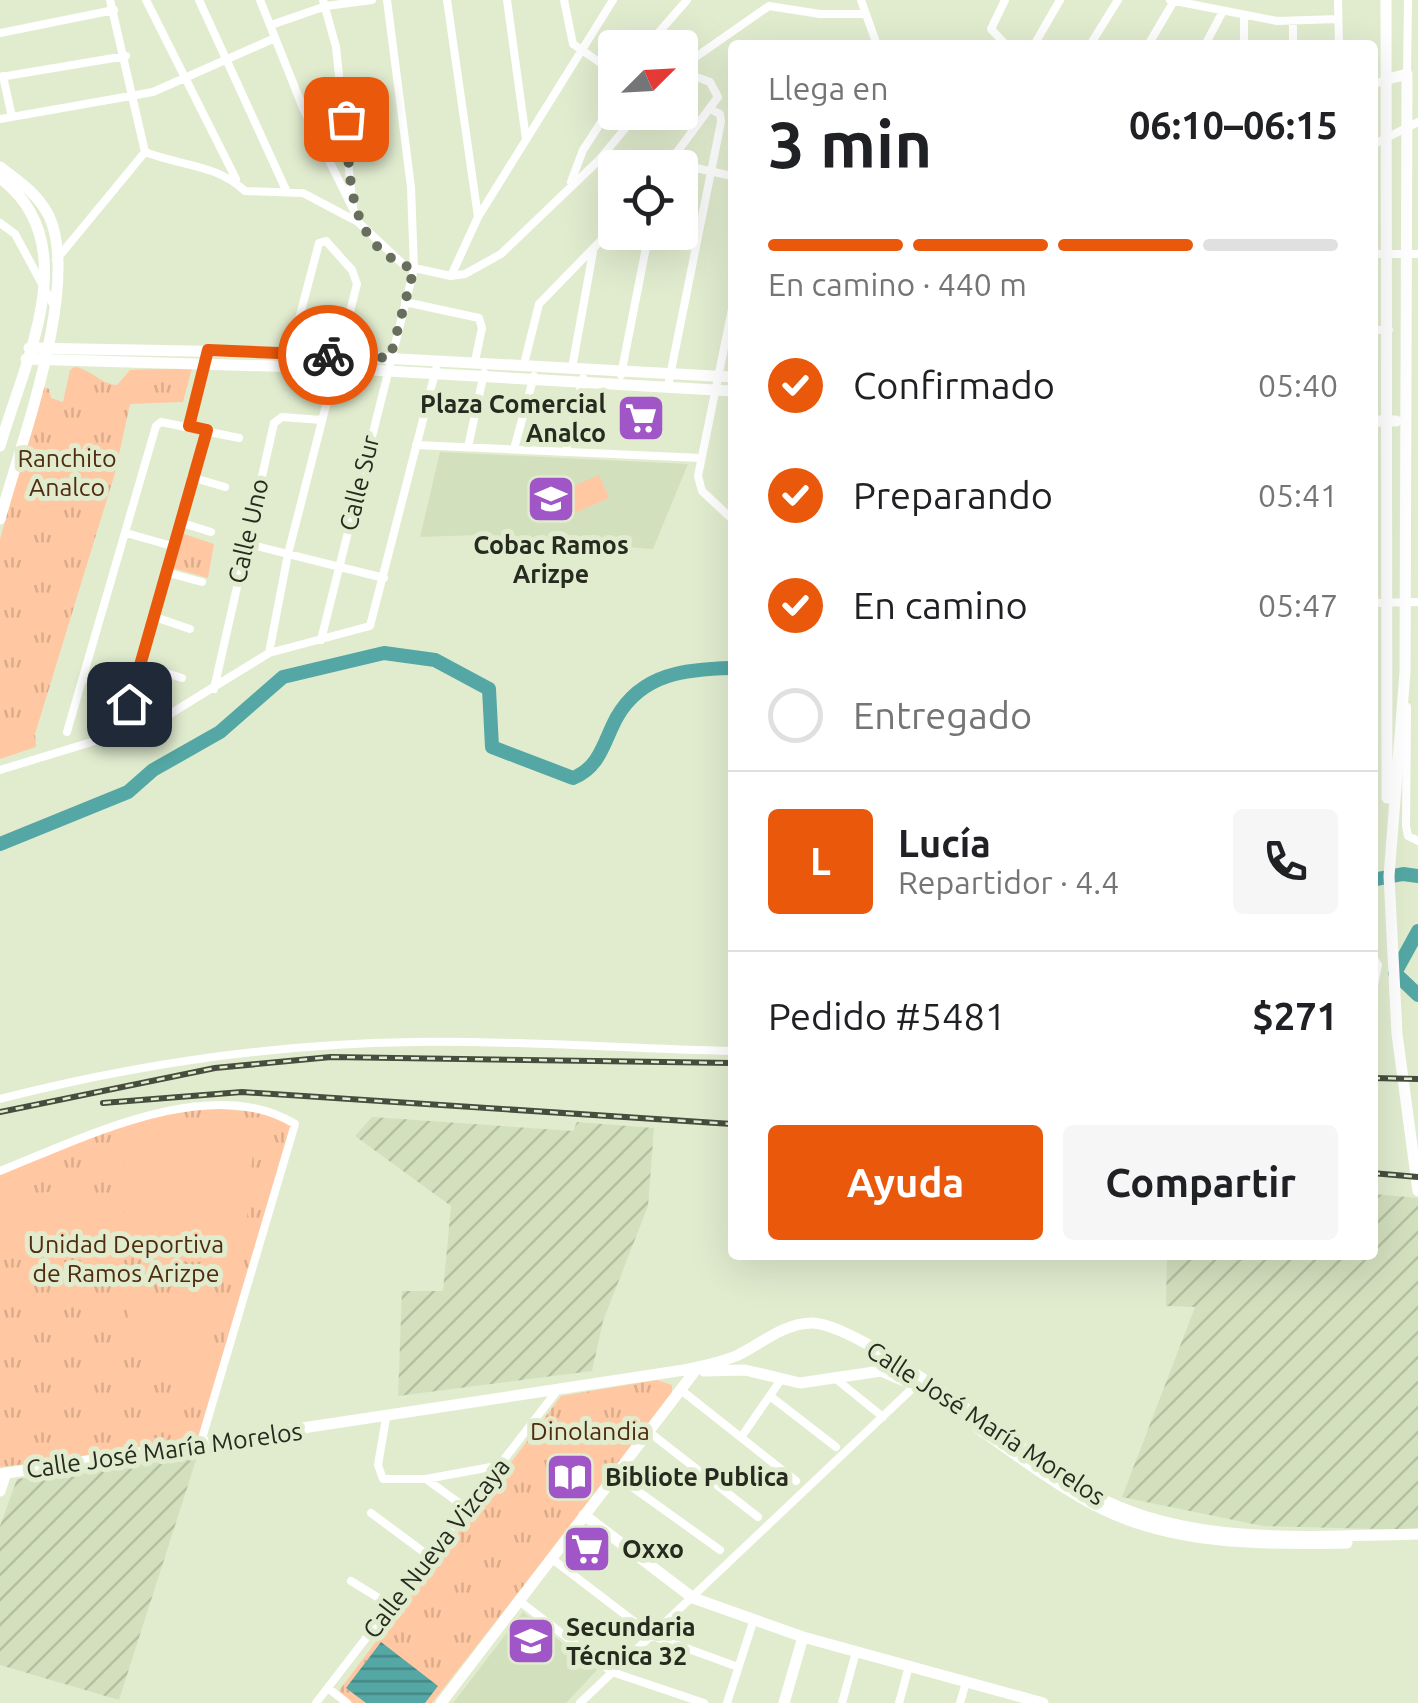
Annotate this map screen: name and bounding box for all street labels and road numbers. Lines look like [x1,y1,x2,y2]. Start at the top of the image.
street label: Calle Sur [334,432,385,534]
street label: Calle Uno [222,476,274,586]
street label: Calle José María Morelos [862,1335,1110,1511]
street label: Calle José María Morelos [24,1417,304,1483]
street label: Calle Nueva Vizcaya [357,1452,515,1644]

